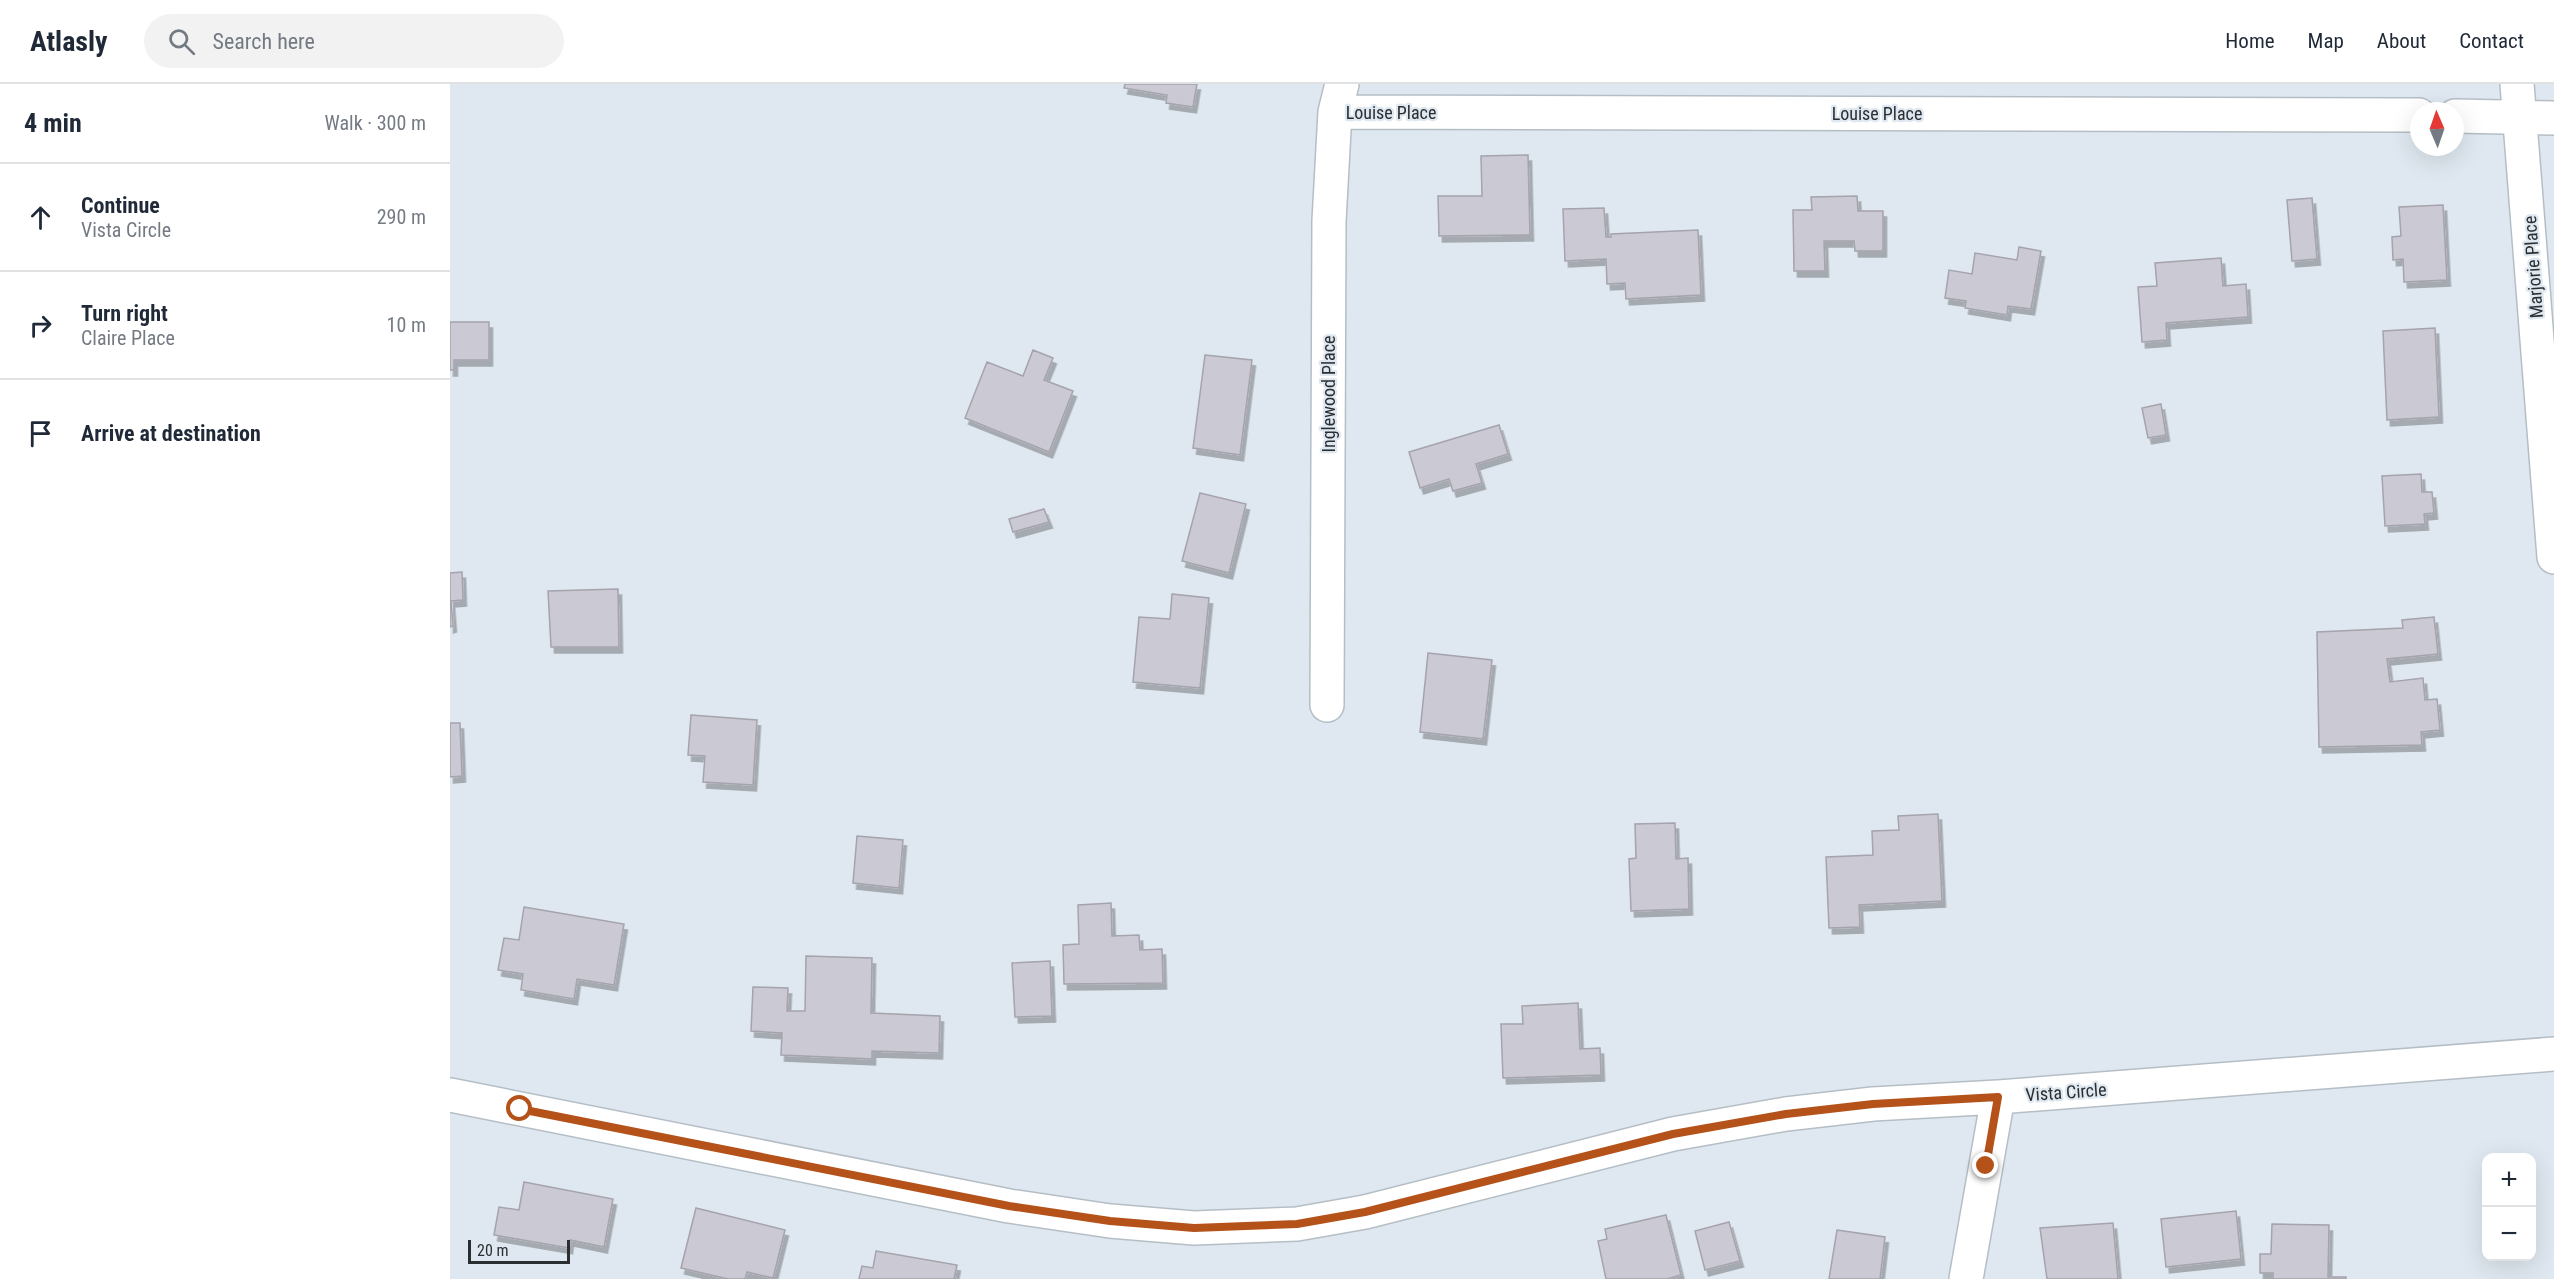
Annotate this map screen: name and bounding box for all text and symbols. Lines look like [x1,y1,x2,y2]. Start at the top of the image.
search box [144,14,564,68]
text: Atlasly [30,25,108,58]
icon: search [165,25,198,58]
text: Search here [213,29,315,54]
text: Home [2225,29,2275,53]
text: Map [2308,29,2344,53]
text: About [2377,29,2426,53]
text: Contact [2459,29,2524,53]
street label: Louise Place [1346,102,1436,123]
north arrow [2410,102,2464,156]
street label: Louise Place [1832,103,1922,124]
text: 4 min [24,108,82,138]
text: Walk · 300 m [325,111,426,135]
text: Continue [81,193,160,218]
icon: ahead [24,201,57,234]
text: 290 m [377,205,426,229]
street label: Marjorie Place [2519,215,2547,319]
text: Vista Circle [81,218,171,242]
text: Turn right [81,301,168,326]
icon: right [24,309,57,342]
text: 10 m [387,313,426,337]
text: Claire Place [81,326,175,350]
street label: Inglewood Place [1318,336,1339,452]
icon: arrive [24,417,57,450]
text: Arrive at destination [81,421,261,446]
street label: Vista Circle [2025,1079,2107,1105]
route start [506,1095,532,1121]
route end [1972,1152,1998,1178]
map controls [2482,1153,2536,1261]
button: + [2482,1153,2536,1207]
button: − [2482,1207,2536,1261]
scale bar [468,1237,570,1264]
text: 20 m [477,1241,509,1260]

